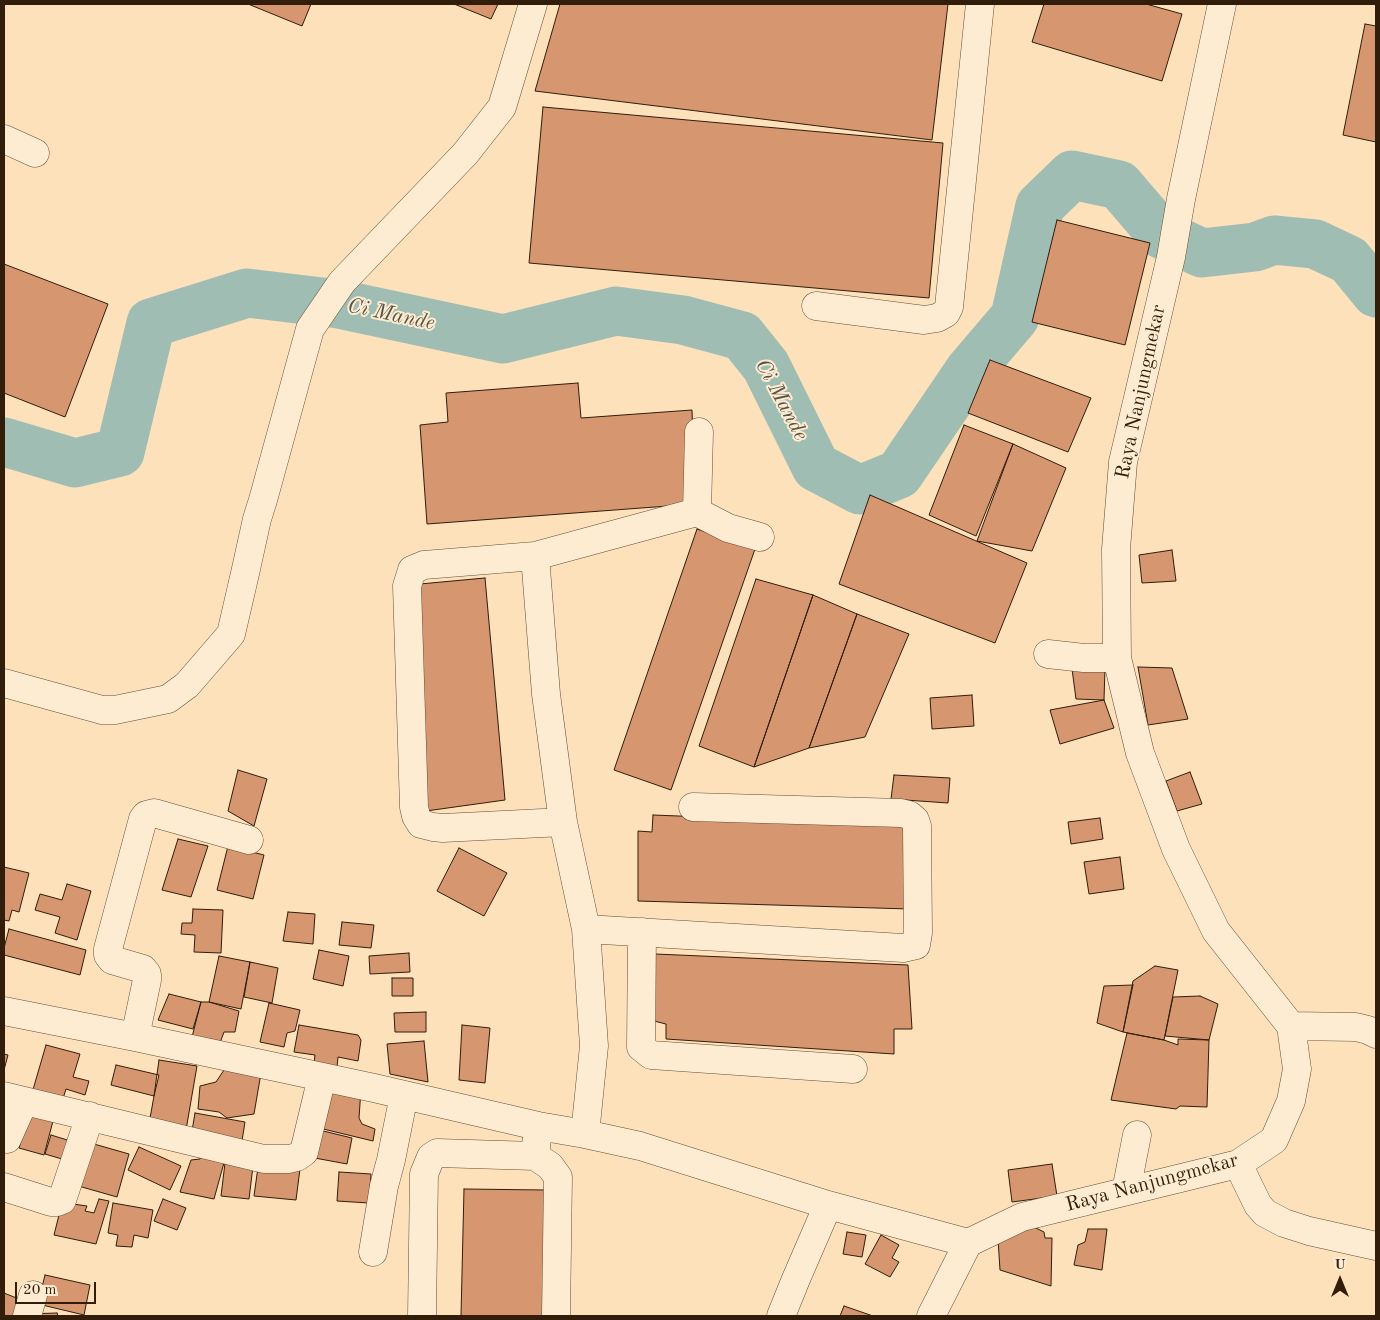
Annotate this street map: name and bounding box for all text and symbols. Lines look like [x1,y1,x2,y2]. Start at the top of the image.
water label: Ci Mande [345,293,437,337]
street label: Raya Nanjungmekar [1111,303,1171,481]
water label: Ci Mande [749,355,813,445]
street label: Raya Nanjungmekar [1063,1148,1241,1218]
north arrow [1315,1255,1365,1305]
text: U [1334,1258,1346,1272]
scale bar [18,1272,99,1304]
text: 20 m [23,1283,57,1298]

